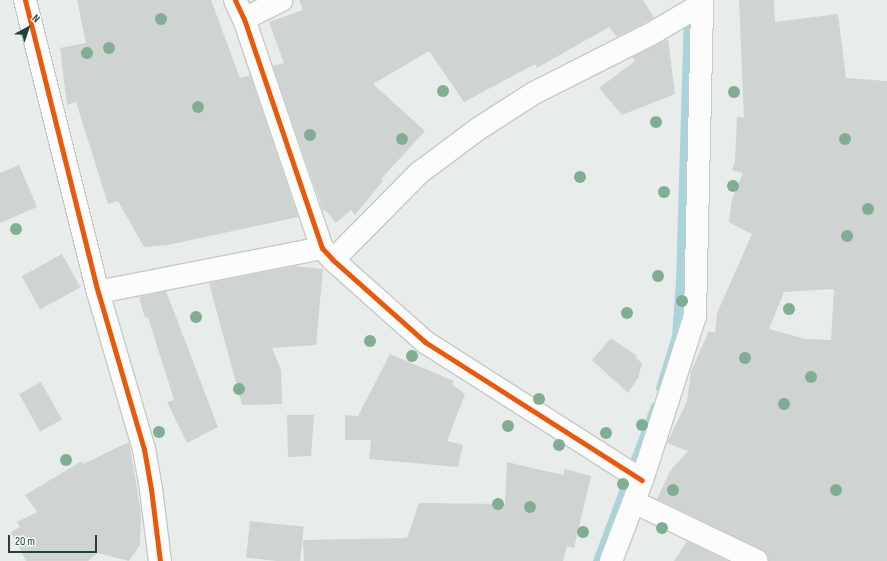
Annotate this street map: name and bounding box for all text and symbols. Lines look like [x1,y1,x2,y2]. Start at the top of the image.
north arrow [8,8,48,48]
text: N [30,12,42,25]
scale bar [10,527,99,553]
text: 20 m [15,534,35,549]

